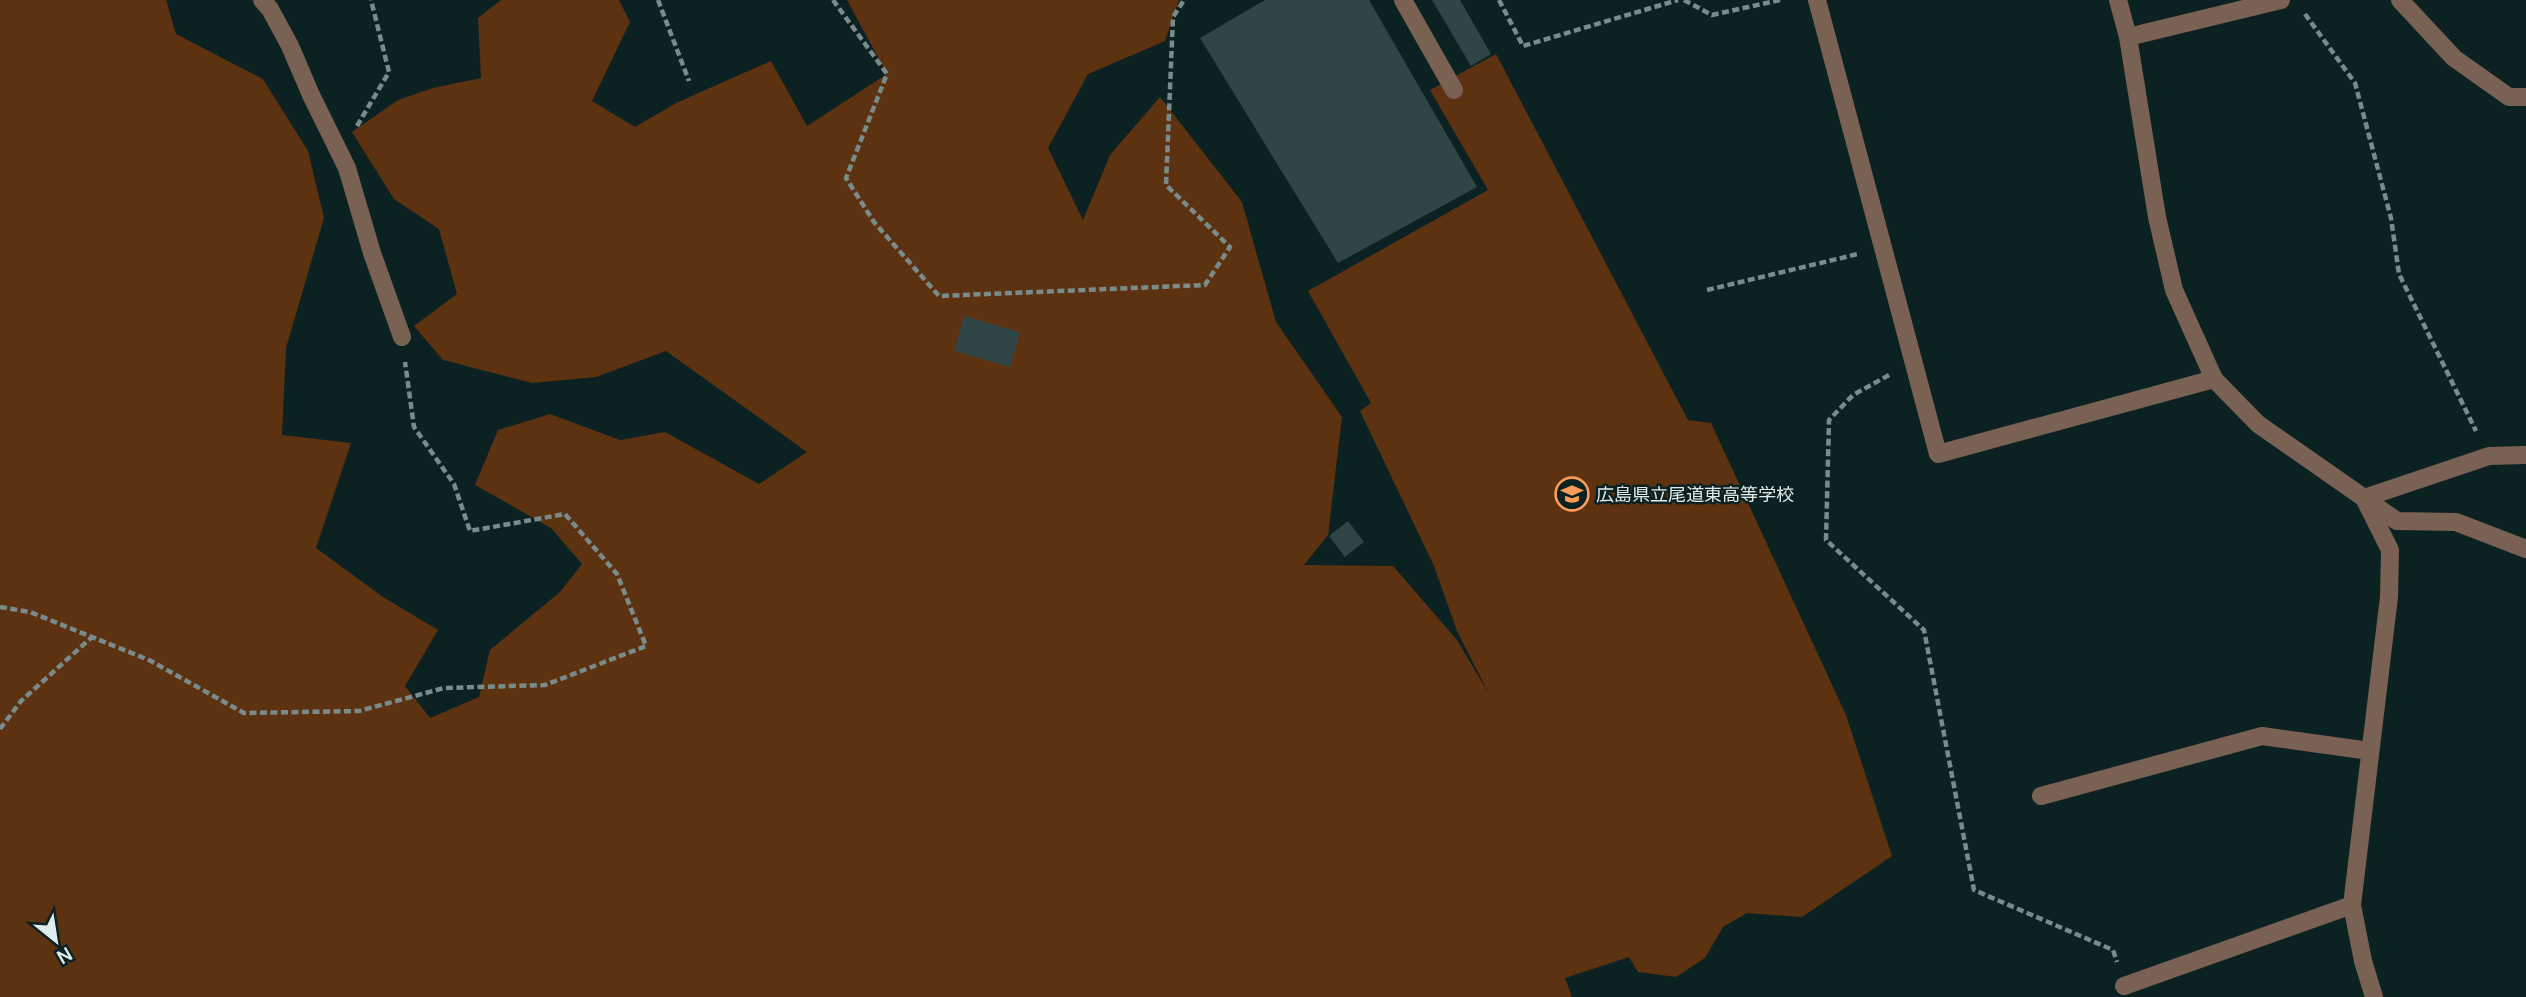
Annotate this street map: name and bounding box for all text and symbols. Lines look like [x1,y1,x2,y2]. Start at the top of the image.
school or university icon: 広島県立尾道東高等学校 [1553,475,1591,513]
place label: 広島県立尾道東高等学校 [1596,482,1794,506]
north arrow [21,906,91,976]
text: N [52,941,77,970]

